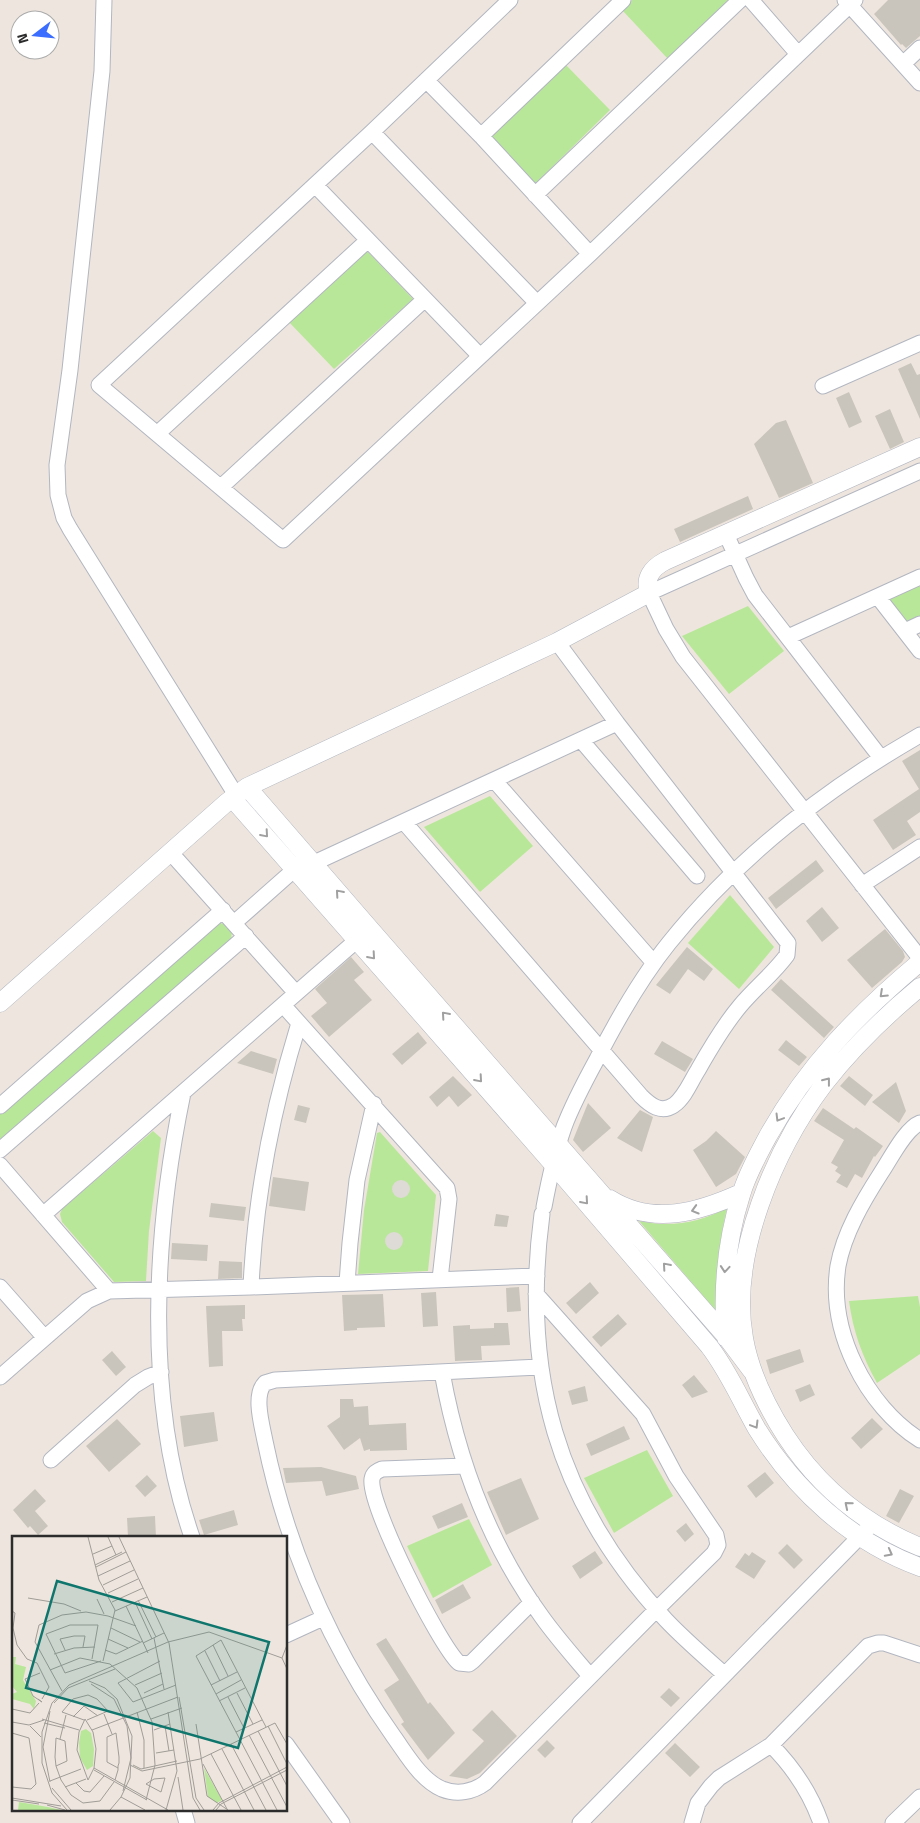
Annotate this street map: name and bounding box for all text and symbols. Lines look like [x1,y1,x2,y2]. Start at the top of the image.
north arrow [10,10,60,60]
text: N [11,31,33,46]
one-way arrow [259,829,268,838]
one-way arrow [335,889,344,898]
one-way arrow [366,951,375,960]
one-way arrow [880,988,889,997]
one-way arrow [442,1012,451,1021]
one-way arrow [473,1073,482,1082]
one-way arrow [821,1077,830,1087]
one-way arrow [775,1112,785,1121]
one-way arrow [579,1196,588,1205]
one-way arrow [691,1204,700,1215]
one-way arrow [662,1263,671,1272]
one-way arrow [720,1266,731,1274]
one-way arrow [749,1419,759,1428]
one-way arrow [845,1502,854,1511]
inset map [12,1536,288,1810]
one-way arrow [884,1547,893,1557]

